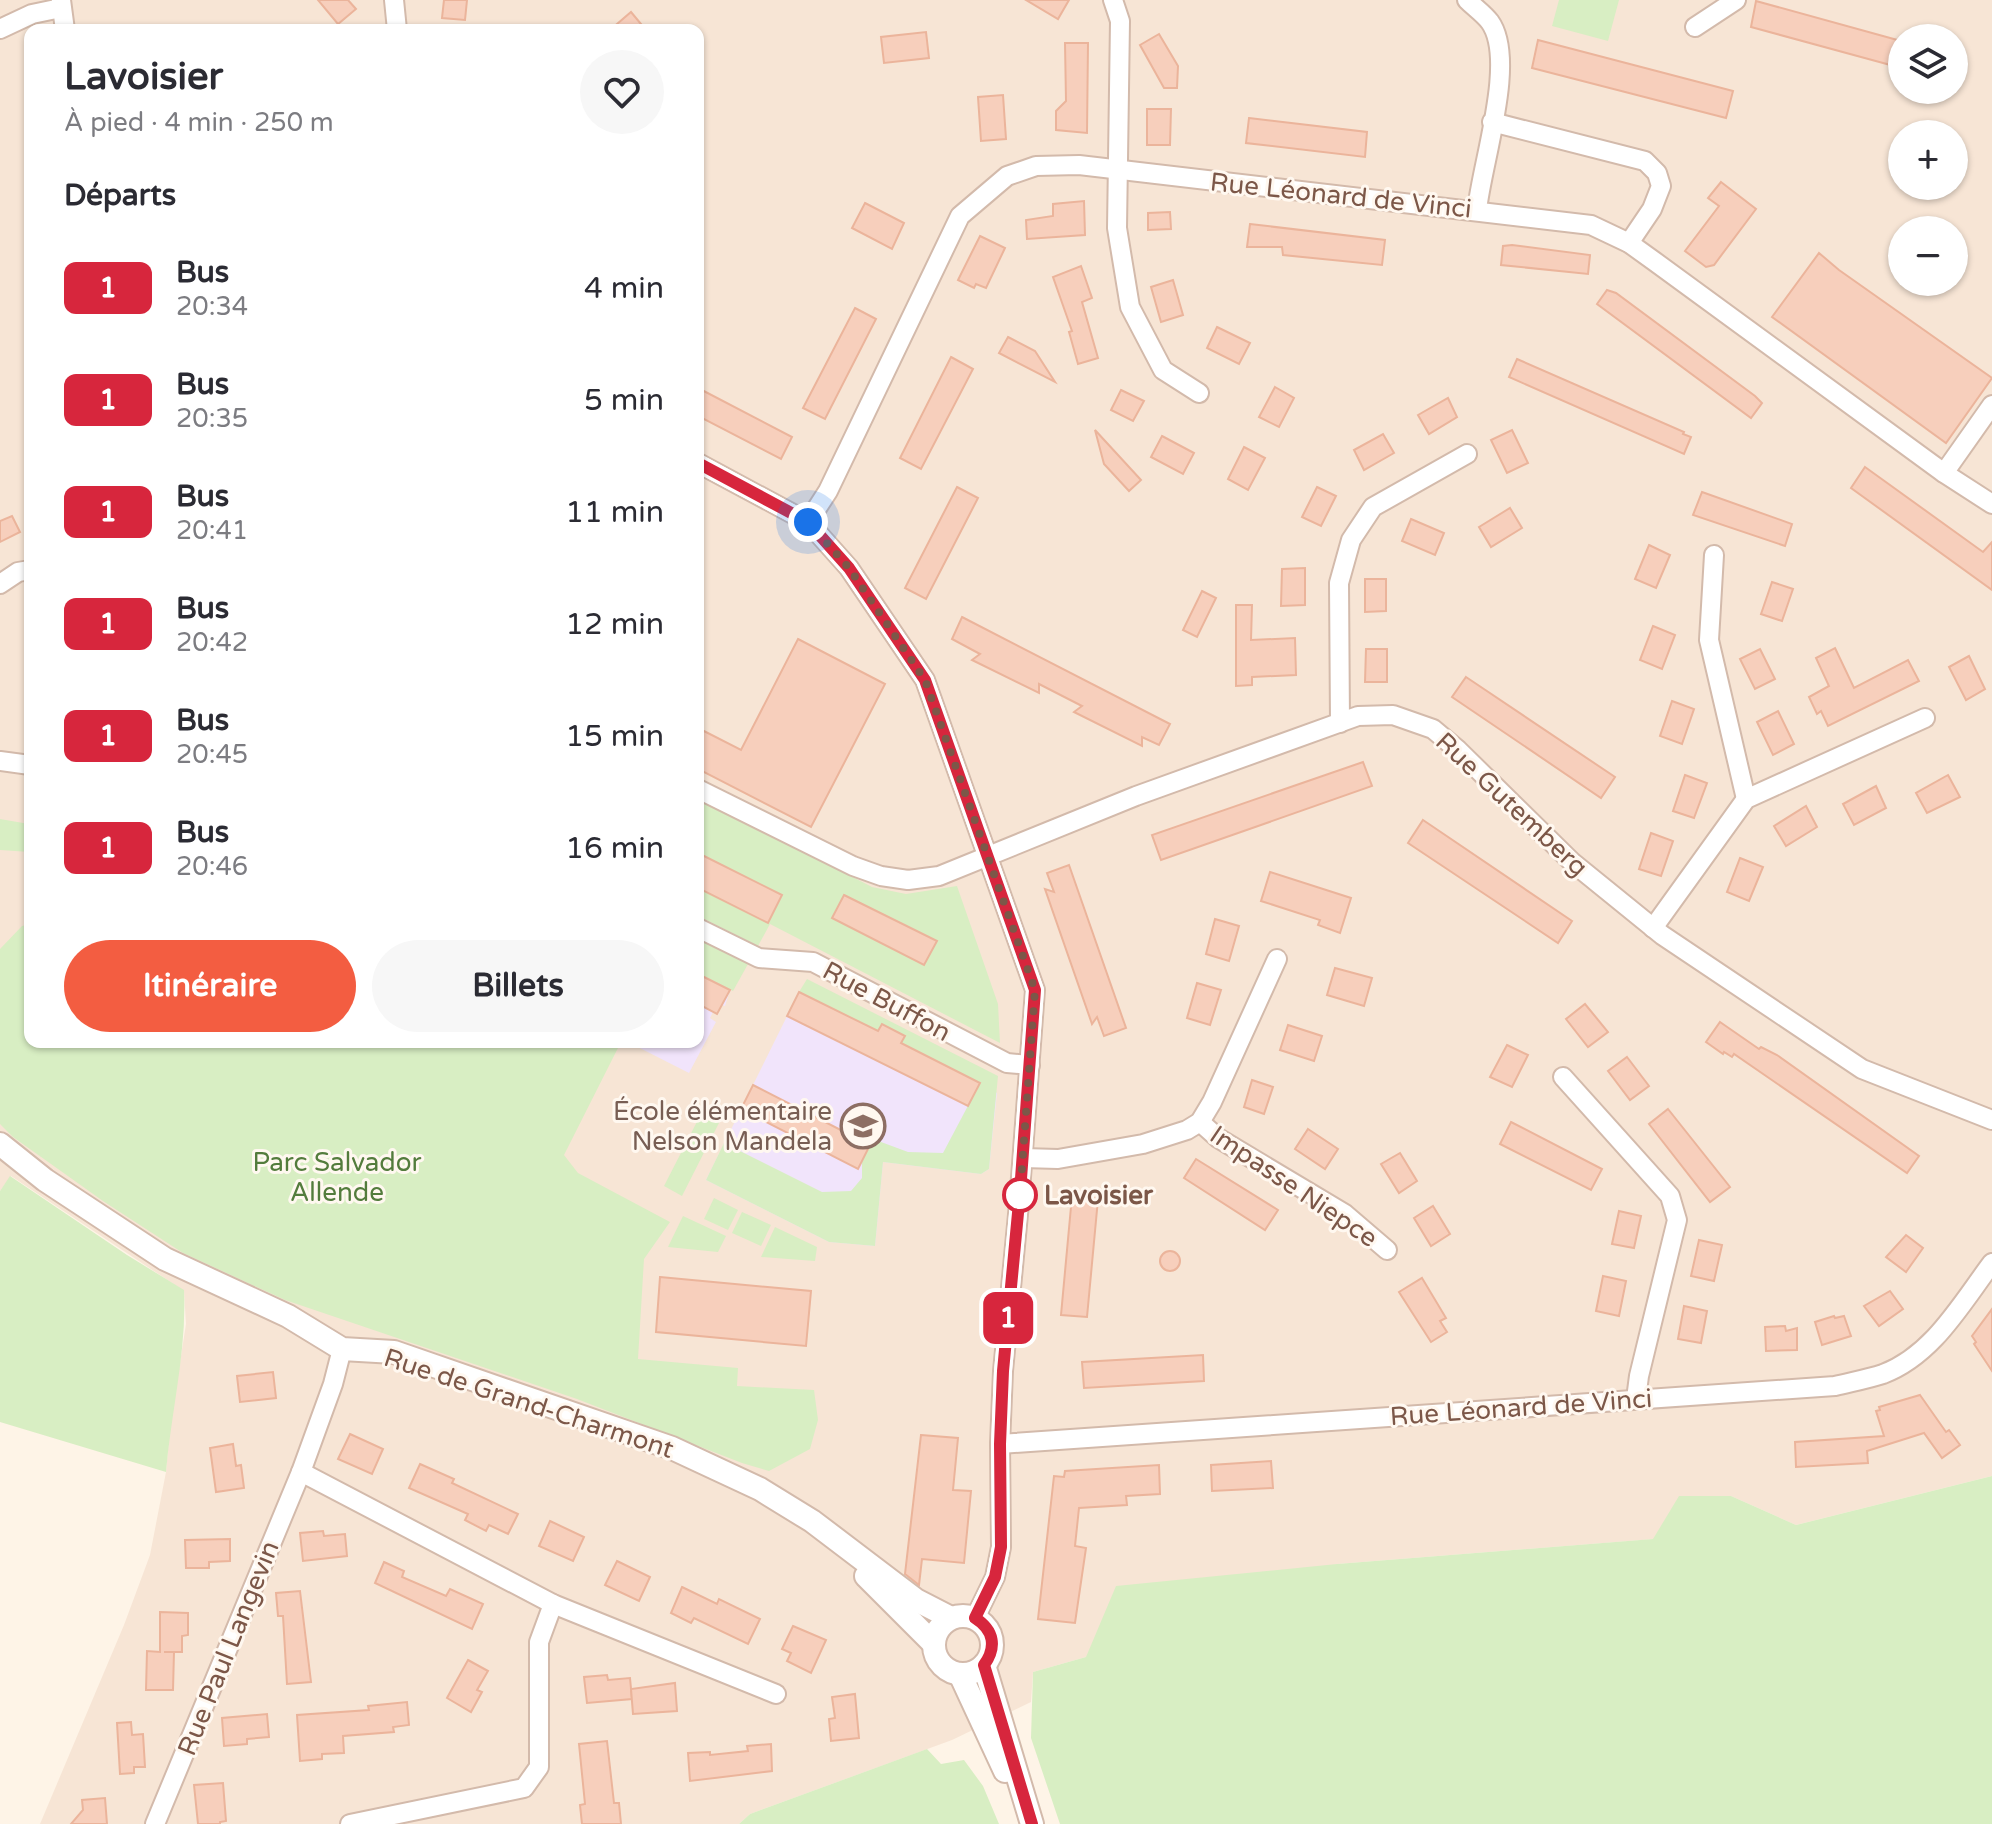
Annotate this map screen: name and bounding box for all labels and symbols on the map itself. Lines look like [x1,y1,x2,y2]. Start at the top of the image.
street label: Rue Léonard de Vinci [1209,166,1473,225]
your location [788,502,828,542]
street label: Rue Gutemberg [1429,726,1594,883]
street label: Rue Buffon [817,955,956,1048]
place label: École élémentaire Nelson Mandela [613,1096,832,1157]
school or university icon: École élémentaire Nelson Mandela [839,1102,887,1150]
street label: Impasse Niepce [1204,1119,1383,1254]
park label: Parc Salvador Allende [252,1147,422,1208]
marker: Lavoisier [1003,1178,1037,1212]
place label: Lavoisier [1044,1180,1154,1211]
line badge: 1 [982,1292,1034,1344]
street label: Rue de Grand-Charmont [380,1342,678,1465]
street label: Rue Léonard de Vinci [1389,1383,1653,1432]
street label: Rue Paul Langevin [171,1536,286,1760]

